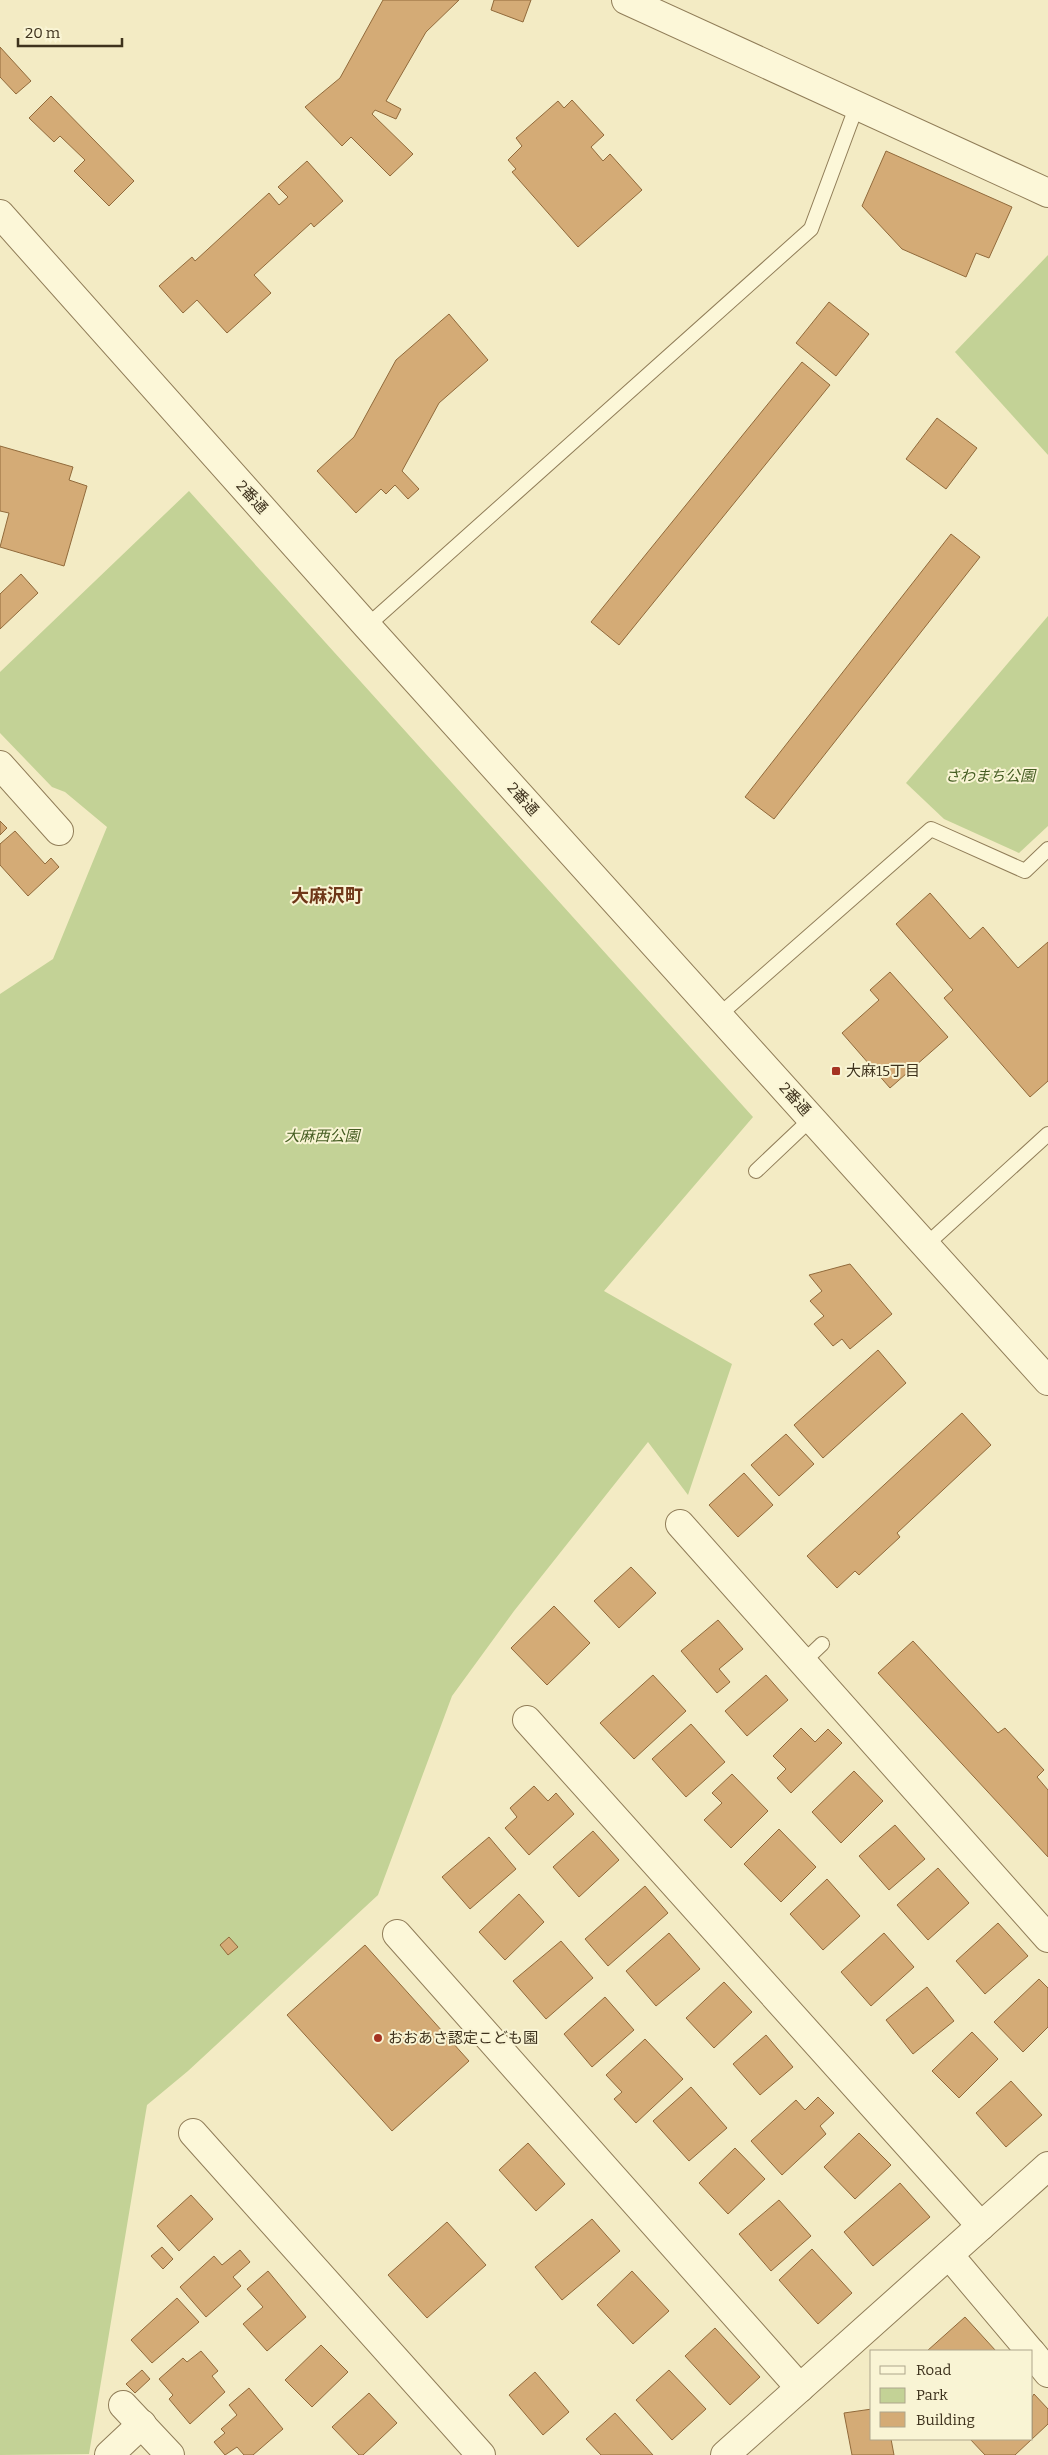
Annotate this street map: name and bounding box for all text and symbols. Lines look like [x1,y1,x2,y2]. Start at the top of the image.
scale bar [18,15,121,47]
text: 20 m [25,24,61,42]
street label: 2番通 [233,477,271,517]
park label: さわまち公園 [945,767,1037,785]
street label: 2番通 [504,779,542,819]
district label: 大麻沢町 [291,885,363,907]
place label: 大麻15丁目 [846,1062,920,1080]
marker: 大麻15丁目 [830,1065,842,1077]
street label: 2番通 [776,1079,814,1119]
park label: 大麻西公園 [284,1127,361,1145]
place label: おおあさ認定こども園 [388,2029,538,2047]
marker: おおあさ認定こども園 [372,2032,384,2044]
legend [870,2350,1033,2440]
text: Road [916,2361,951,2379]
text: Park [916,2386,948,2404]
text: Building [916,2411,975,2429]

